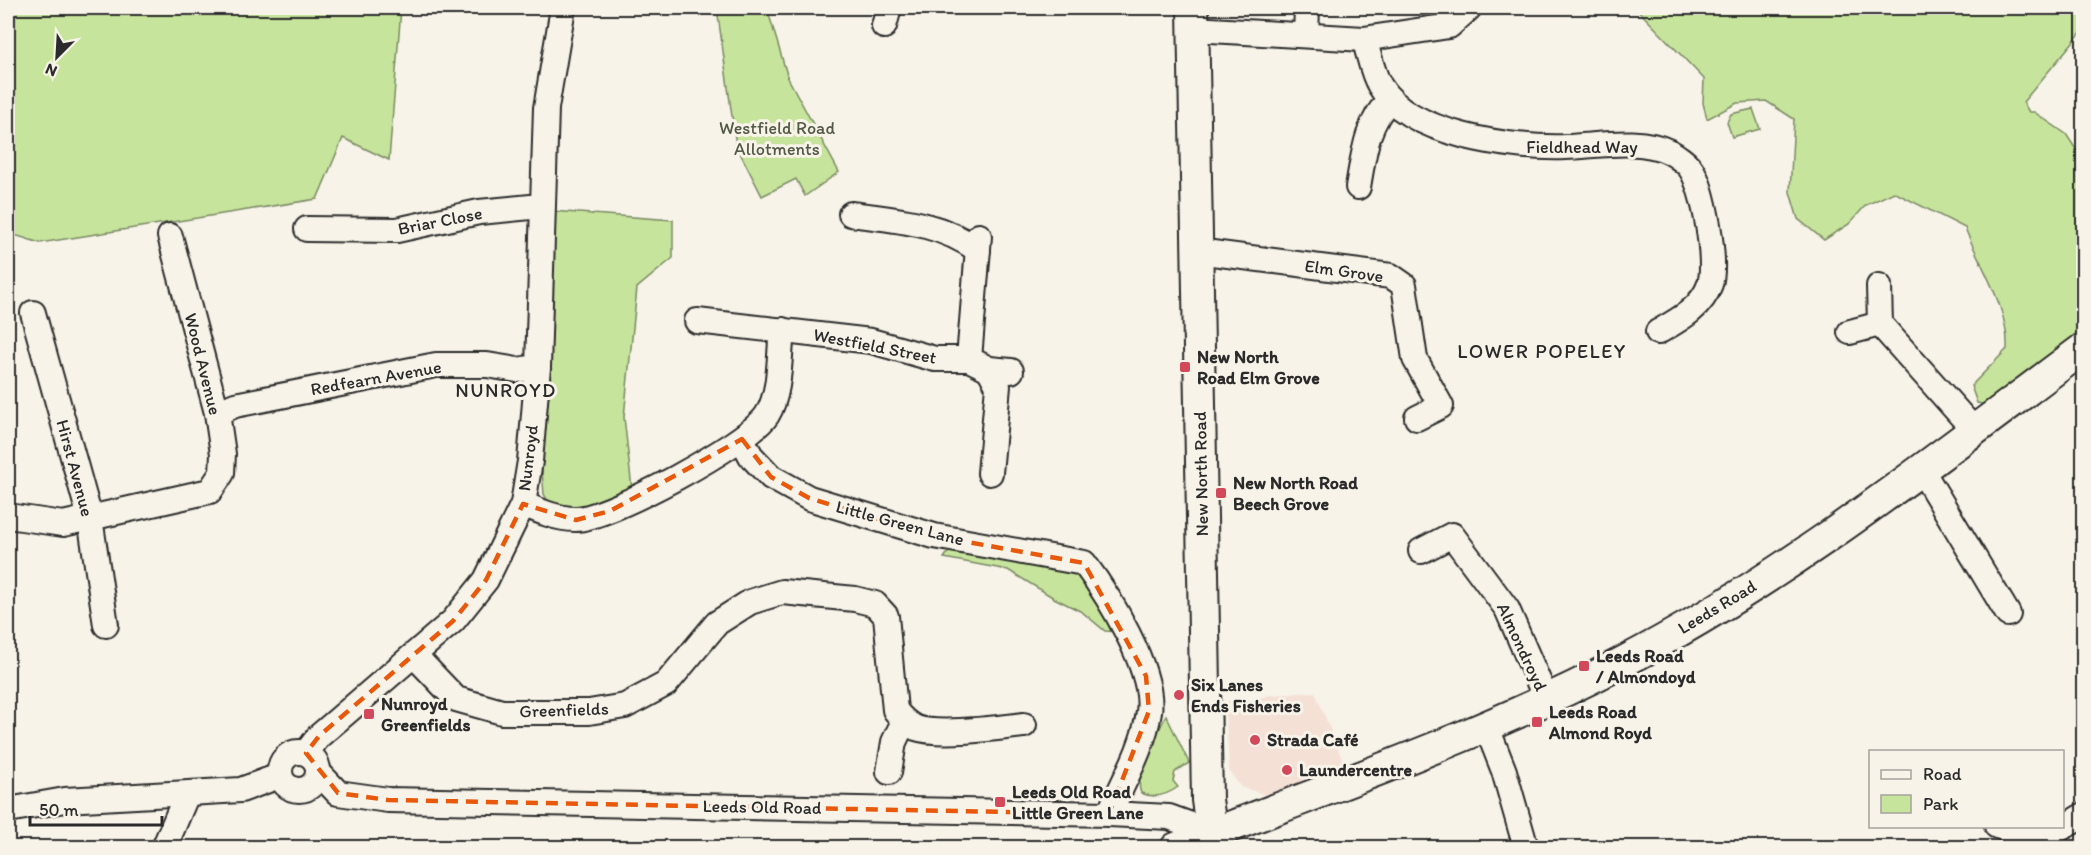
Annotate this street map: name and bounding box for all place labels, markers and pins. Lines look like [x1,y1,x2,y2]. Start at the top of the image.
place label: New North Road Elm Grove [1197,346,1320,389]
marker: New North Road Elm Grove [1178,360,1192,374]
place label: New North Road Beech Grove [1233,472,1358,515]
marker: New North Road Beech Grove [1214,486,1228,500]
place label: Leeds Road / Almondoyd [1595,645,1696,688]
marker: Leeds Road / Almondoyd [1577,659,1591,673]
place label: Six Lanes Ends Fisheries [1191,674,1301,717]
marker: Six Lanes Ends Fisheries [1172,688,1186,702]
place label: Nunroyd Greenfields [381,693,470,736]
place label: Leeds Road Almond Royd [1548,701,1652,744]
marker: Nunroyd Greenfields [362,707,376,721]
marker: Leeds Road Almond Royd [1530,715,1544,729]
place label: Strada Café [1267,729,1359,751]
marker: Strada Café [1248,733,1262,747]
place label: Laundercentre [1299,759,1412,781]
marker: Laundercentre [1280,763,1294,777]
place label: Leeds Old Road Little Green Lane [1012,781,1144,824]
marker: Leeds Old Road Little Green Lane [993,795,1007,809]

